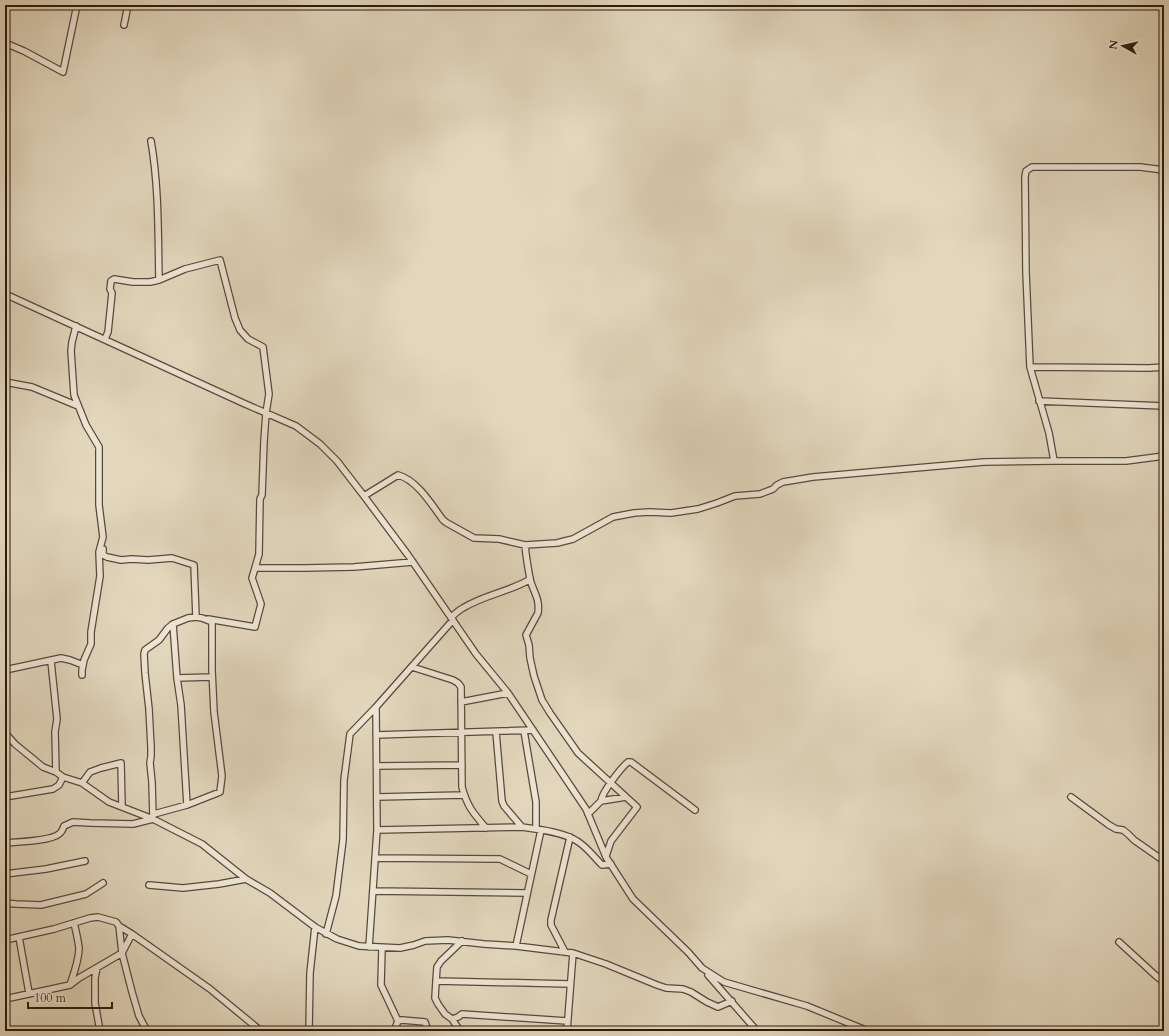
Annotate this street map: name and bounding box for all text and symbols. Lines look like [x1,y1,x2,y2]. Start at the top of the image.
north arrow [1103,26,1143,66]
text: N [1106,38,1122,50]
scale bar [28,984,112,1010]
text: 100 m [34,990,67,1006]

